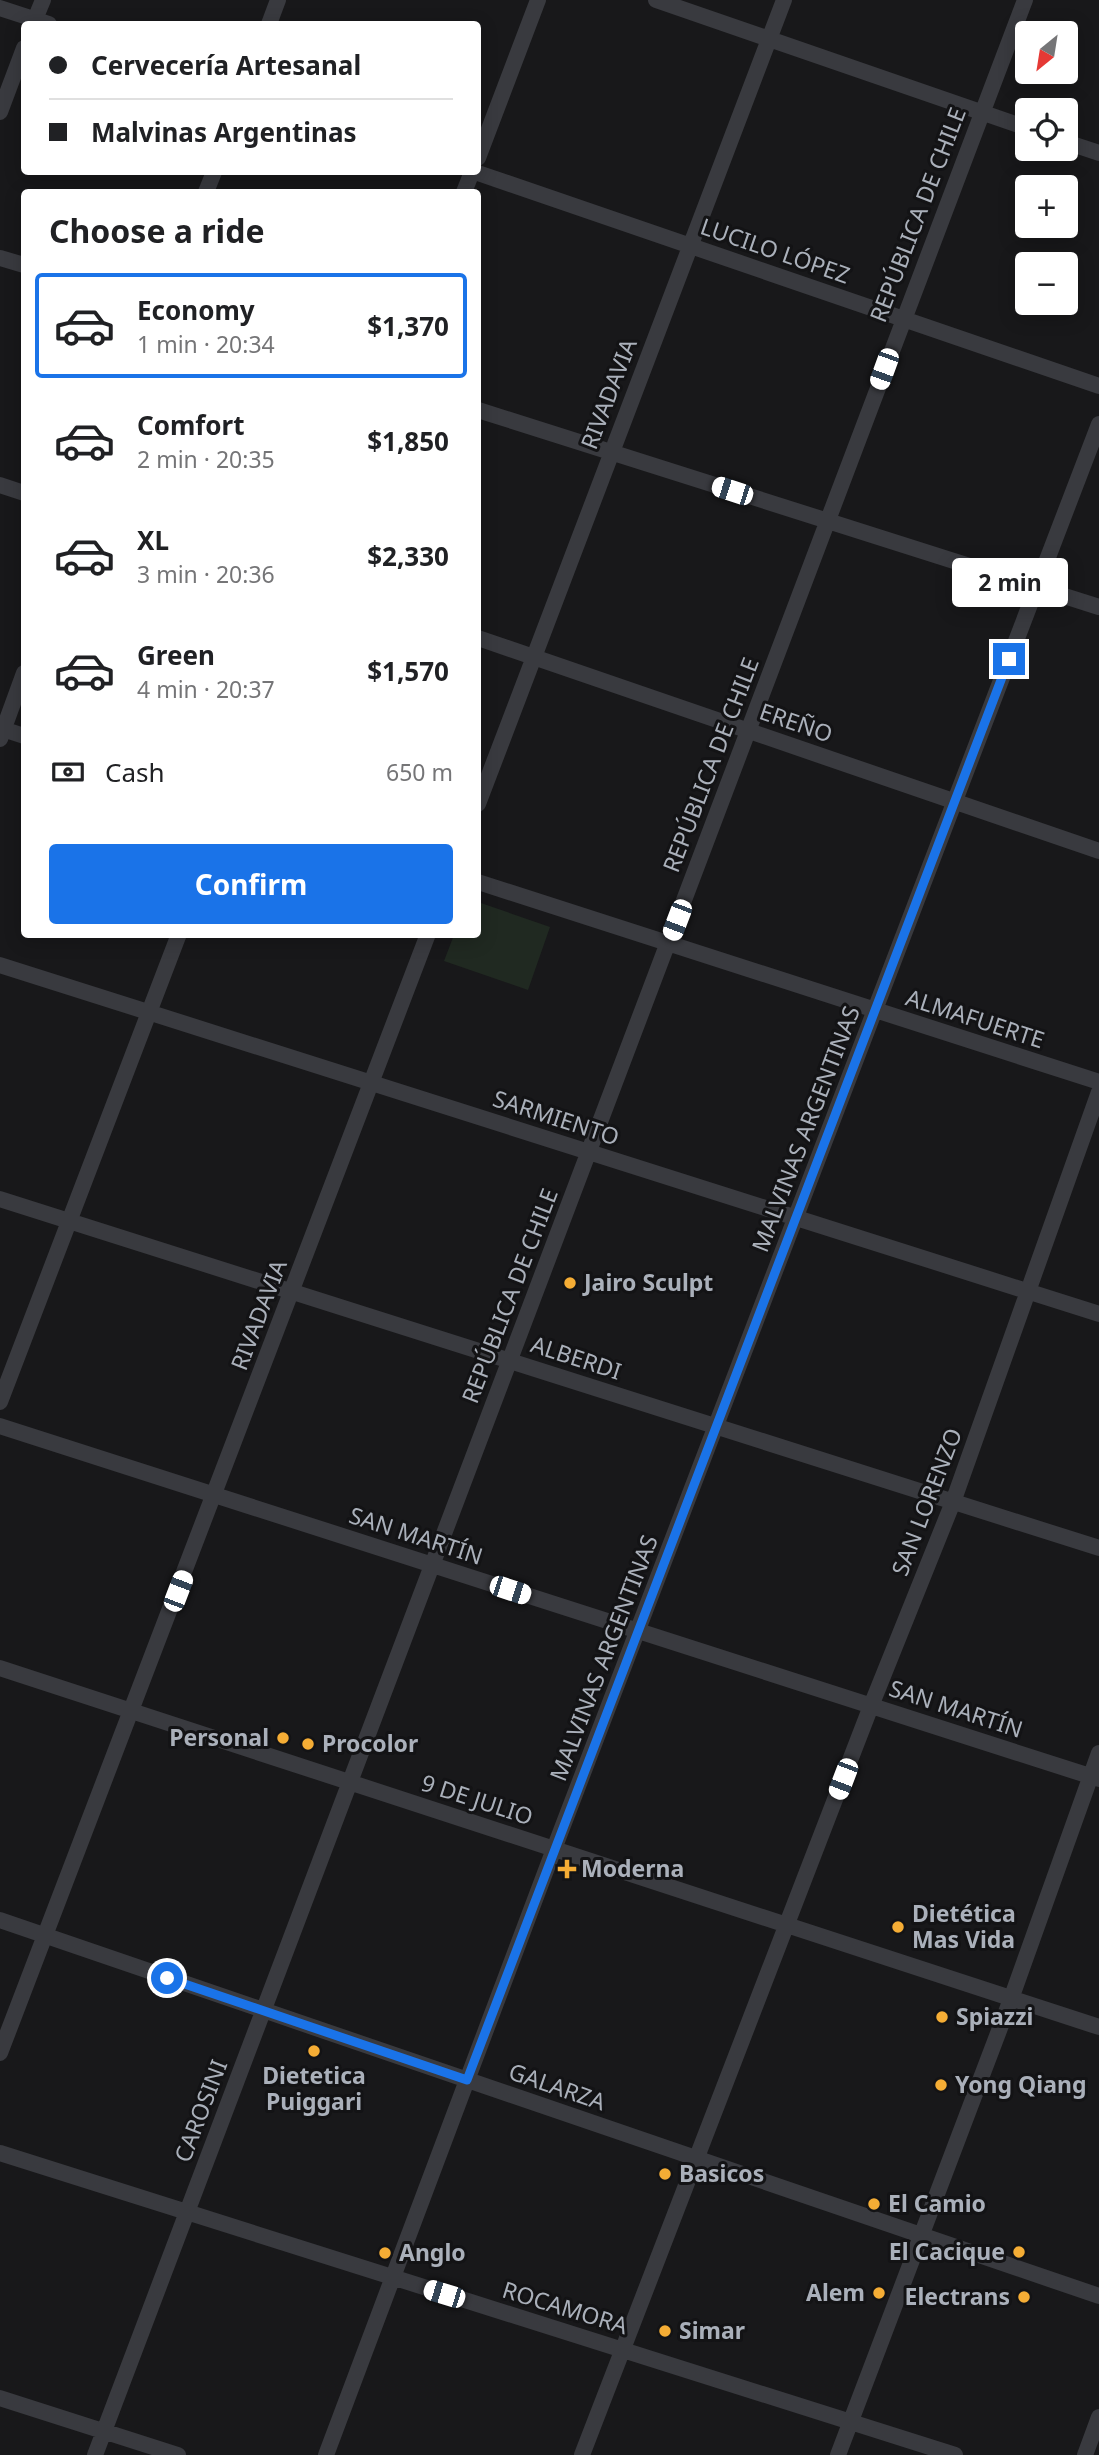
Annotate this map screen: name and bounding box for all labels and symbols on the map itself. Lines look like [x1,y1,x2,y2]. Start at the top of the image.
north arrow [1015,21,1078,84]
street label: REPÚBLICA DE CHILE [861,103,973,327]
street label: LUCILO LÓPEZ [696,210,854,291]
street label: RIVADAVIA [572,333,644,454]
car [867,346,902,392]
car [709,475,756,507]
callout: 2 min [951,558,1067,606]
route end [993,643,1025,675]
street label: REPÚBLICA DE CHILE [654,653,766,877]
street label: EREÑO [756,695,837,749]
car [660,897,695,943]
street label: ALMAFUERTE [902,981,1049,1055]
street label: MALVINAS ARGENTINAS [743,1001,867,1256]
street label: SARMIENTO [489,1082,623,1152]
street label: REPÚBLICA DE CHILE [453,1184,565,1408]
street label: RIVADAVIA [222,1254,294,1375]
place label: Jairo Sculpt [582,1266,713,1298]
marker: Jairo Sculpt [562,1275,578,1291]
street label: ALBERDI [527,1327,626,1387]
street label: SAN LORENZO [883,1423,969,1580]
street label: SAN MARTÍN [345,1498,487,1572]
street label: MALVINAS ARGENTINAS [541,1530,665,1785]
car [161,1568,196,1614]
car [487,1574,534,1606]
street label: SAN MARTÍN [885,1671,1027,1745]
place label: Personal [169,1721,269,1753]
place label: Procolor [322,1727,418,1759]
marker: Personal [275,1730,291,1746]
marker: Procolor [300,1736,316,1752]
car [826,1756,861,1802]
street label: 9 DE JULIO [417,1766,537,1832]
place label: Moderna [581,1852,684,1884]
marker: Moderna [559,1861,575,1877]
place label: Dietética Mas Vida [912,1897,1016,1955]
marker: Dietética Mas Vida [890,1919,906,1935]
route start [151,1962,183,1994]
place label: Spiazzi [956,2000,1033,2032]
marker: Spiazzi [934,2009,950,2025]
marker: Dietetica Puiggari [306,2043,322,2059]
street label: CAROSINI [166,2055,234,2166]
street label: GALARZA [505,2055,610,2118]
place label: Dietetica Puiggari [262,2059,366,2117]
place label: Yong Qiang [955,2068,1086,2100]
marker: Yong Qiang [933,2077,949,2093]
place label: Basicos [679,2157,764,2189]
marker: Basicos [657,2166,673,2182]
place label: El Camio [888,2187,986,2219]
marker: El Camio [866,2196,882,2212]
place label: El Cacique [889,2235,1005,2267]
place label: Anglo [399,2236,466,2268]
marker: El Cacique [1011,2244,1027,2260]
marker: Anglo [377,2245,393,2261]
street label: ROCAMORA [499,2273,632,2341]
place label: Alem [806,2276,865,2308]
car [421,2278,468,2310]
place label: Electrans [905,2280,1010,2312]
marker: Alem [871,2285,887,2301]
marker: Electrans [1016,2289,1032,2305]
place label: Simar [679,2314,745,2346]
marker: Simar [657,2323,673,2339]

